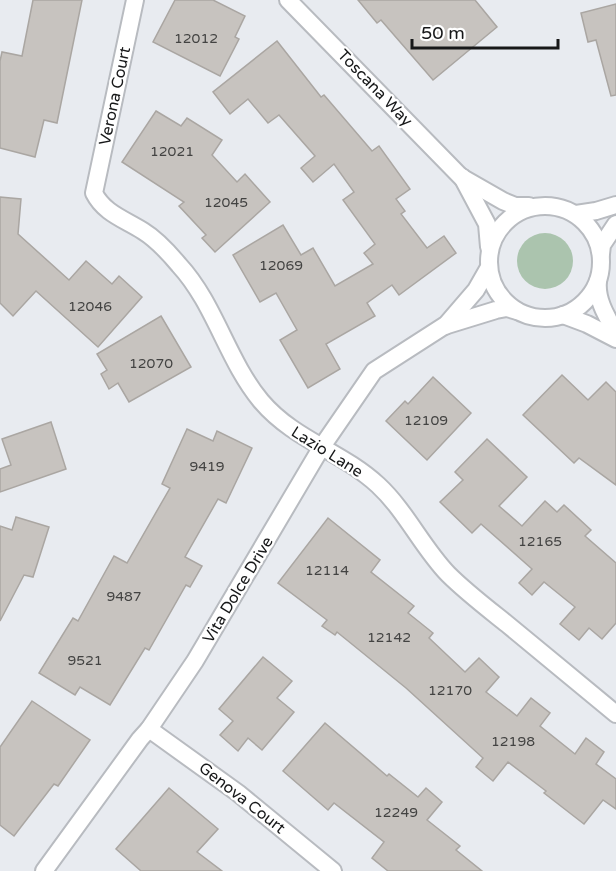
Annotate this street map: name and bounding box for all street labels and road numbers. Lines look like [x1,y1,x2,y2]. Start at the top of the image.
street label: Verona Court [95,45,135,147]
street label: Toscana Way [333,45,417,131]
street label: Lazio Lane [287,422,367,482]
street label: Vita Dolce Drive [198,533,278,647]
street label: Genova Court [195,758,289,838]

